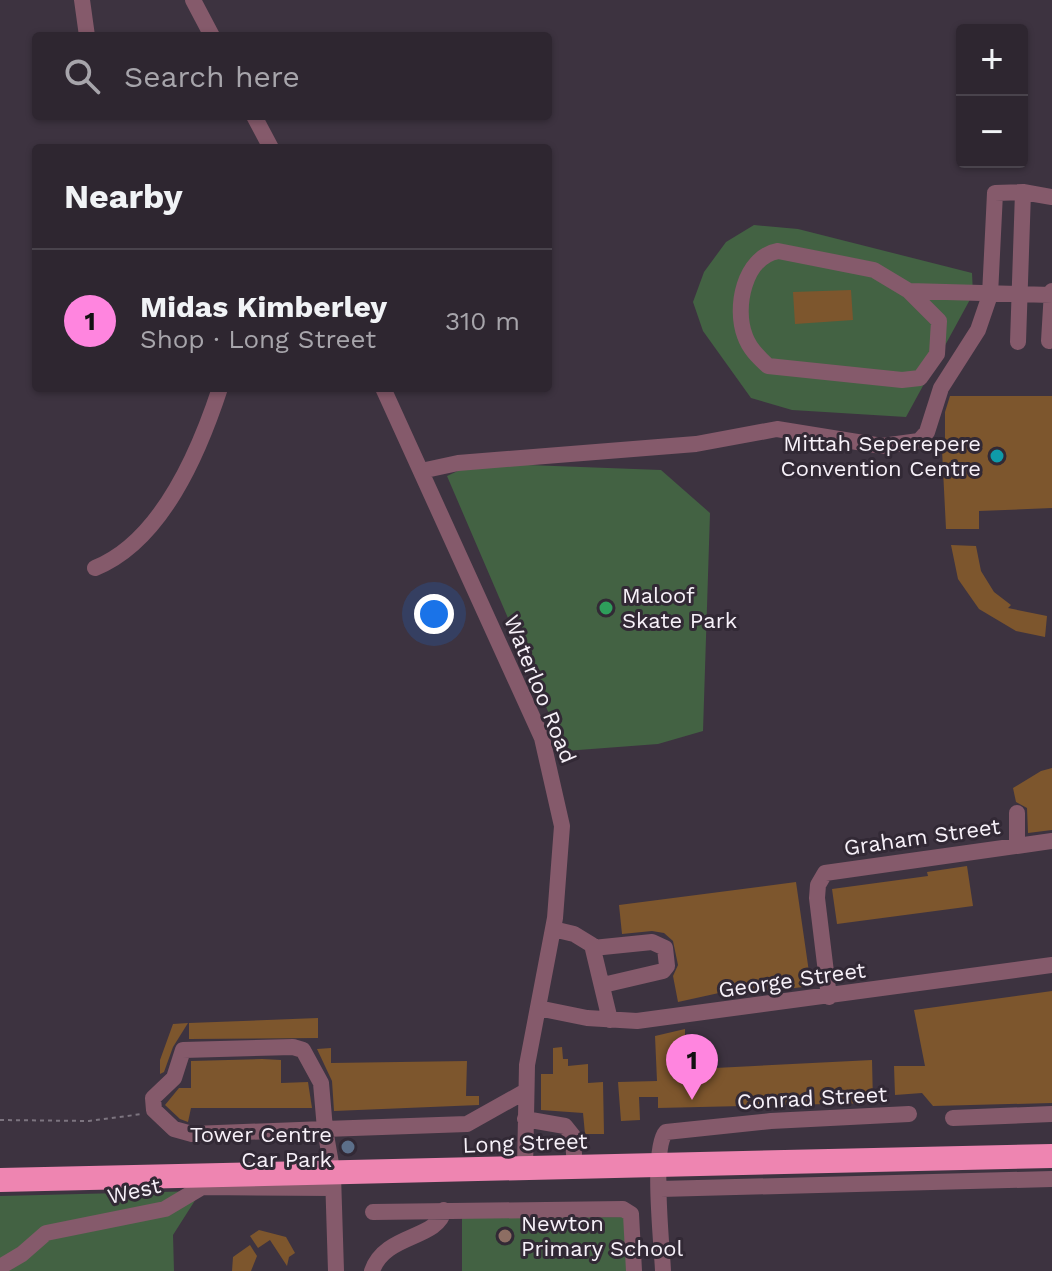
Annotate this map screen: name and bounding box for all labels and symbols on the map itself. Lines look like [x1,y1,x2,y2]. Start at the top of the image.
place label: Mittah Seperepere Convention Centre [781,431,981,481]
marker: Mittah Seperepere Convention Centre [988,447,1006,465]
place label: Maloof Skate Park [622,583,737,633]
your location [414,594,454,634]
marker: Maloof Skate Park [597,599,615,617]
street label: Waterloo Road [499,611,581,767]
street label: Graham Street [842,814,1002,860]
street label: George Street [717,957,867,1003]
pin: 1 [666,1034,718,1100]
street label: Conrad Street [736,1082,888,1114]
place label: Tower Centre Car Park [190,1122,332,1172]
street label: Long Street [462,1128,588,1158]
marker: Tower Centre Car Park [339,1138,357,1156]
street label: West [105,1173,163,1209]
place label: Newton Primary School [521,1211,683,1261]
marker: Newton Primary School [496,1227,514,1245]

